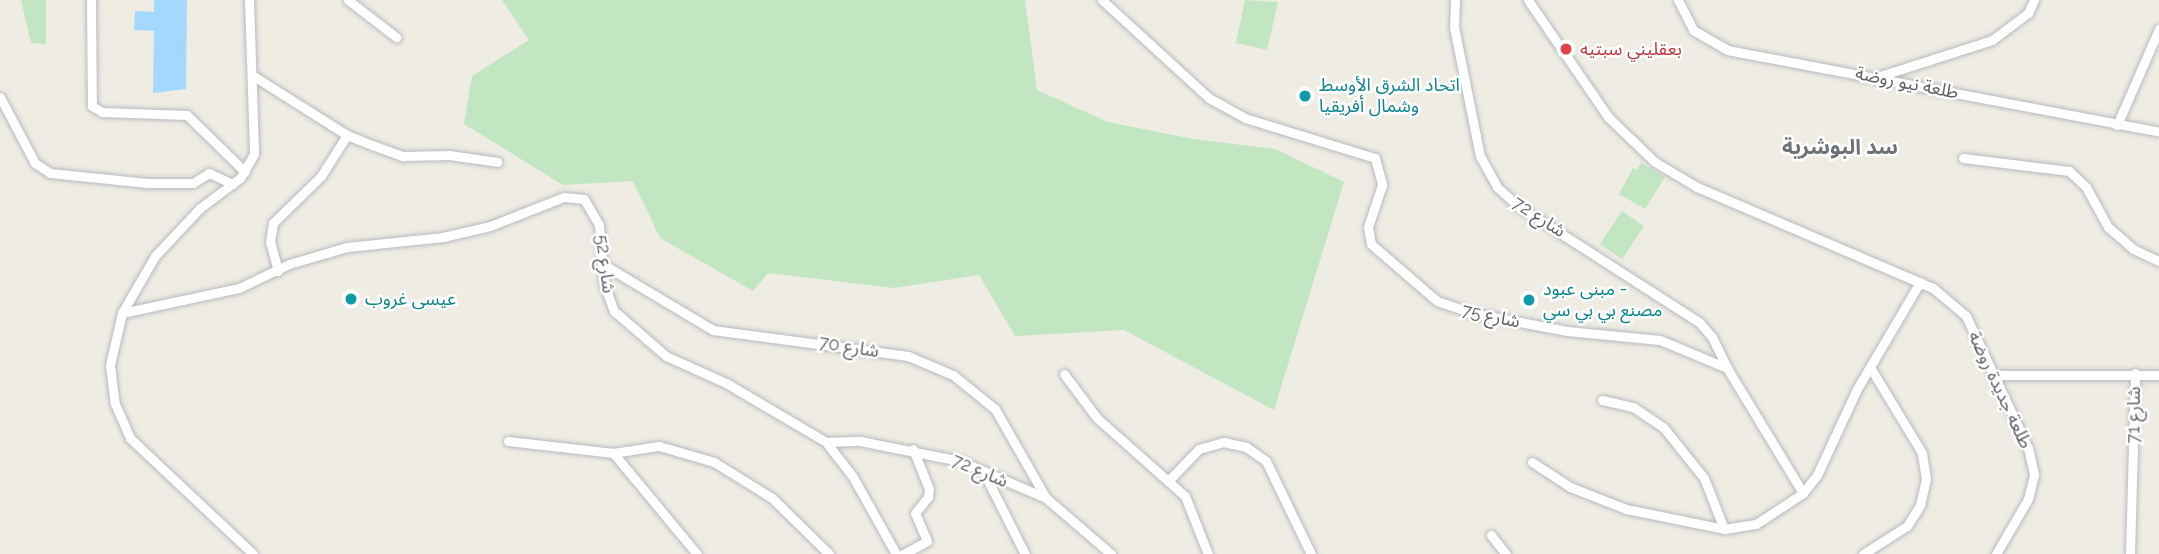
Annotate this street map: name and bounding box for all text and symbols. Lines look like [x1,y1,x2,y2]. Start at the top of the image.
place label: بعقليني سبتيه [1580,38,1682,60]
marker: بعقليني سبتيه [1558,41,1574,57]
street label: طلعة نيو روضة [1854,62,1960,104]
place label: اتحاد الشرق الأوسط وشمال أفريقيا [1319,75,1460,118]
marker: اتحاد الشرق الأوسط وشمال أفريقيا [1297,88,1313,104]
district label: سد البوشرية [1782,134,1898,160]
street label: شارع 72 [1509,192,1569,242]
street label: شارع 52 [591,233,619,295]
place label: مبنى عبود - مصنع بي بي سي [1543,279,1663,322]
place label: عيسى غروب [365,288,456,310]
marker: عيسى غروب [343,291,359,307]
marker: مبنى عبود - مصنع بي بي سي [1521,292,1537,308]
street label: شارع 75 [1460,299,1522,333]
street label: طلعة جديدة روضة [1963,328,2037,452]
street label: شارع 70 [818,332,880,362]
street label: شارع 71 [2123,386,2145,444]
street label: شارع 72 [949,450,1011,492]

